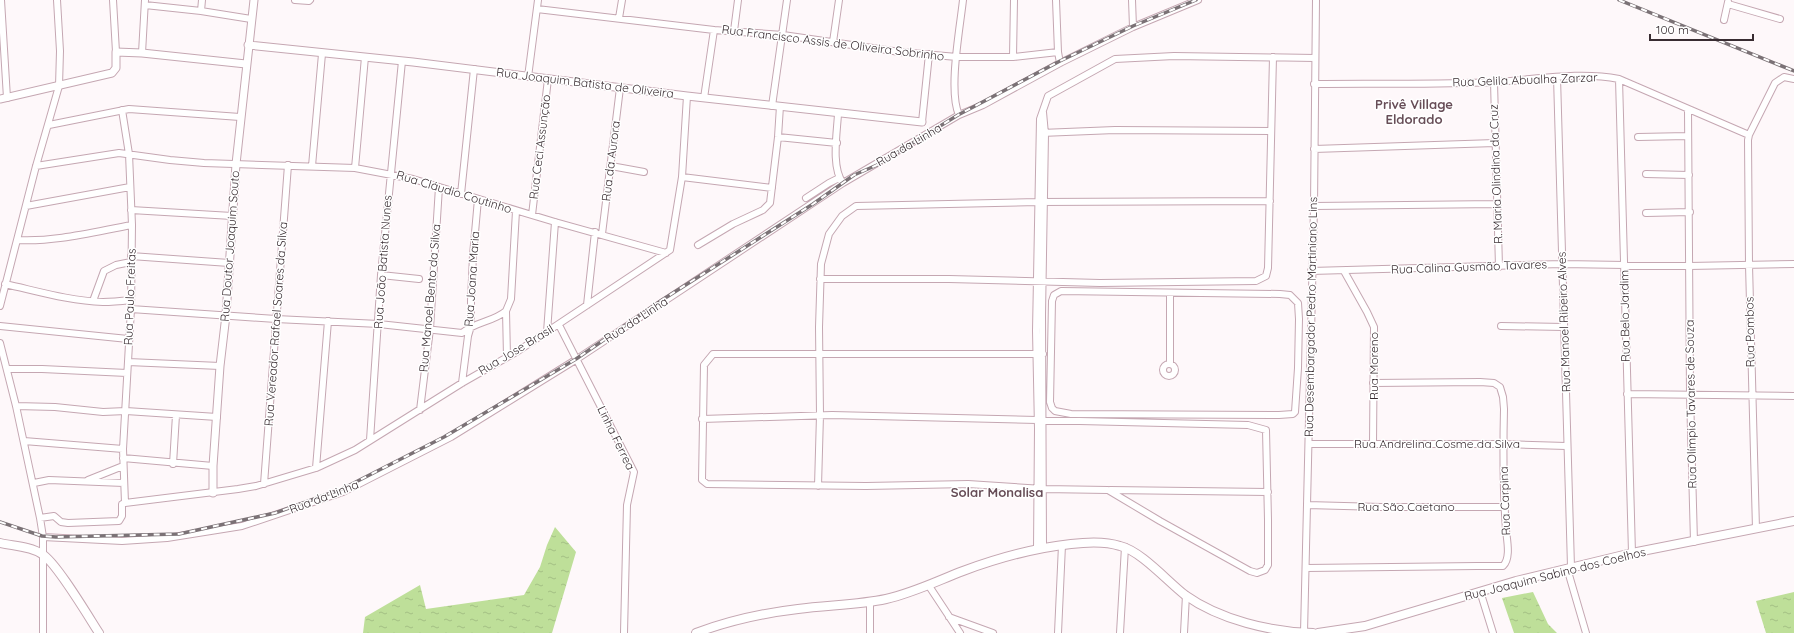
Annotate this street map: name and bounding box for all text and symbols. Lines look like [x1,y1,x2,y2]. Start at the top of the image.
scale bar [1650,16,1753,42]
street label: Rua Francisco Assis de Oliveira Sobrinho [721,21,945,64]
text: 100 m [1656,22,1689,37]
street label: Rua Joaquim Batista de Oliveira [495,64,675,101]
street label: Rua Gelila Abualha Zarzar [1452,69,1598,90]
street label: Rua Ceci Assunção [526,94,553,200]
district label: Privê Village Eldorado [1375,96,1453,127]
street label: R. Maria Olindina da Cruz [1486,104,1505,244]
street label: Rua da Aurora [598,120,623,202]
street label: Rua da Linha [873,120,944,169]
street label: Rua Cláudio Coutinho [395,167,514,216]
street label: Rua Doutor Joaquim Souto [217,170,242,322]
street label: Rua João Batista Nunes [370,194,395,329]
street label: Rua Desembargador Pedro Martiniano Lins [1301,196,1320,437]
street label: Rua Vereador Rafael Soares da Silva [261,221,290,427]
street label: Rua Manoel Bento da Silva [416,223,443,373]
street label: Rua Joana Maria [461,231,482,327]
street label: Rua Paulo Freitas [120,248,139,346]
street label: Rua Manoel Ribeiro Alves [1554,251,1573,393]
street label: Rua Calina Gusmão Tavares [1391,256,1548,277]
street label: Rua Belo Jardim [1616,270,1633,362]
street label: Rua da Linha [601,293,670,346]
street label: Rua Pombos [1741,296,1758,367]
street label: Rua Olímpio Tavares de Souza [1682,319,1699,489]
street label: Rua Jose Brasil [475,321,556,378]
street label: Rua Moreno [1366,332,1381,400]
street label: Linha Ferrea [594,403,638,472]
street label: Rua Andrelina Cosme da Silva [1354,436,1520,451]
street label: Rua Carpina [1496,466,1513,536]
street label: Rua da Linha [287,476,361,517]
district label: Solar Monalisa [951,484,1043,500]
street label: Rua São Caetano [1357,499,1455,514]
street label: Rua Joaquim Sabino dos Coelhos [1463,544,1648,603]

